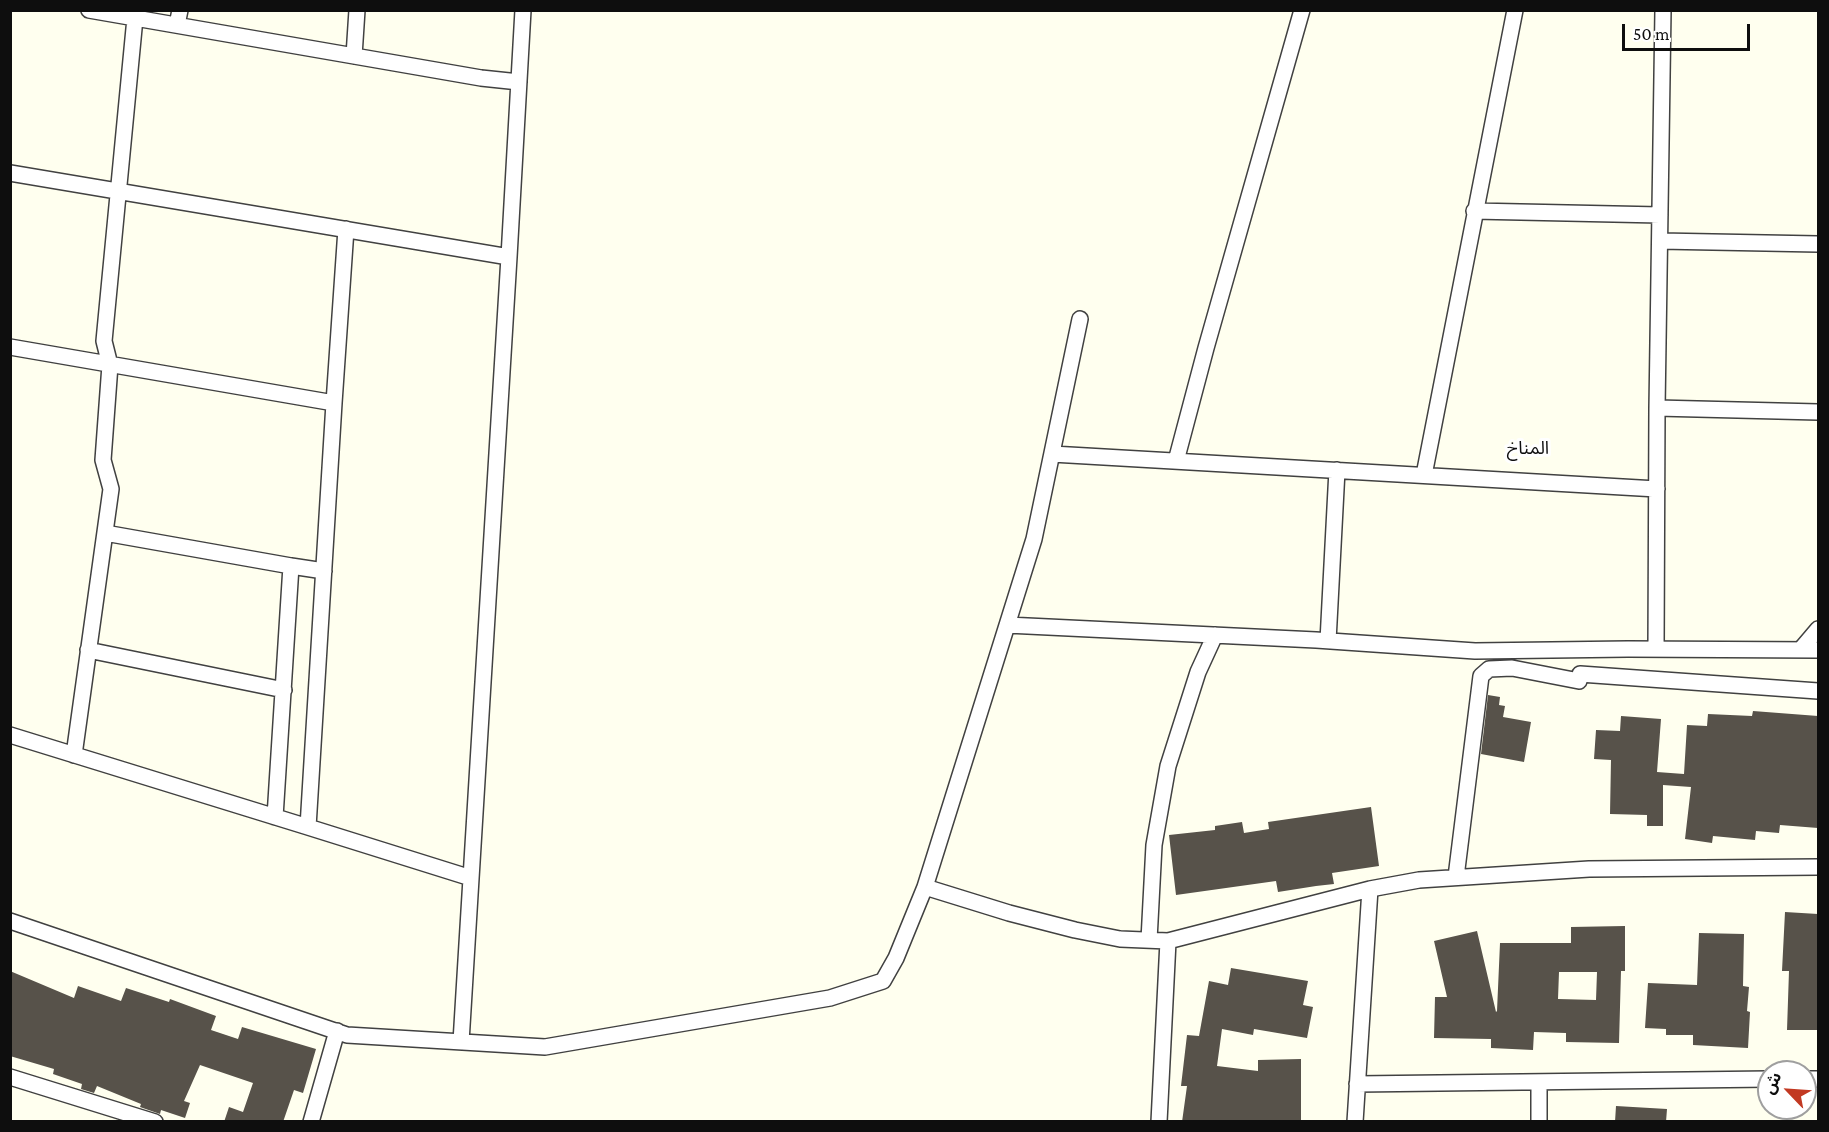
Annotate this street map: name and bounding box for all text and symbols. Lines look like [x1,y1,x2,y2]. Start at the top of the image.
scale bar [1625,12,1752,50]
text: 50 m [1633,24,1670,44]
district label: المناخ [1507,437,1549,459]
north arrow [1757,1060,1817,1120]
text: ش [1760,1070,1784,1097]

